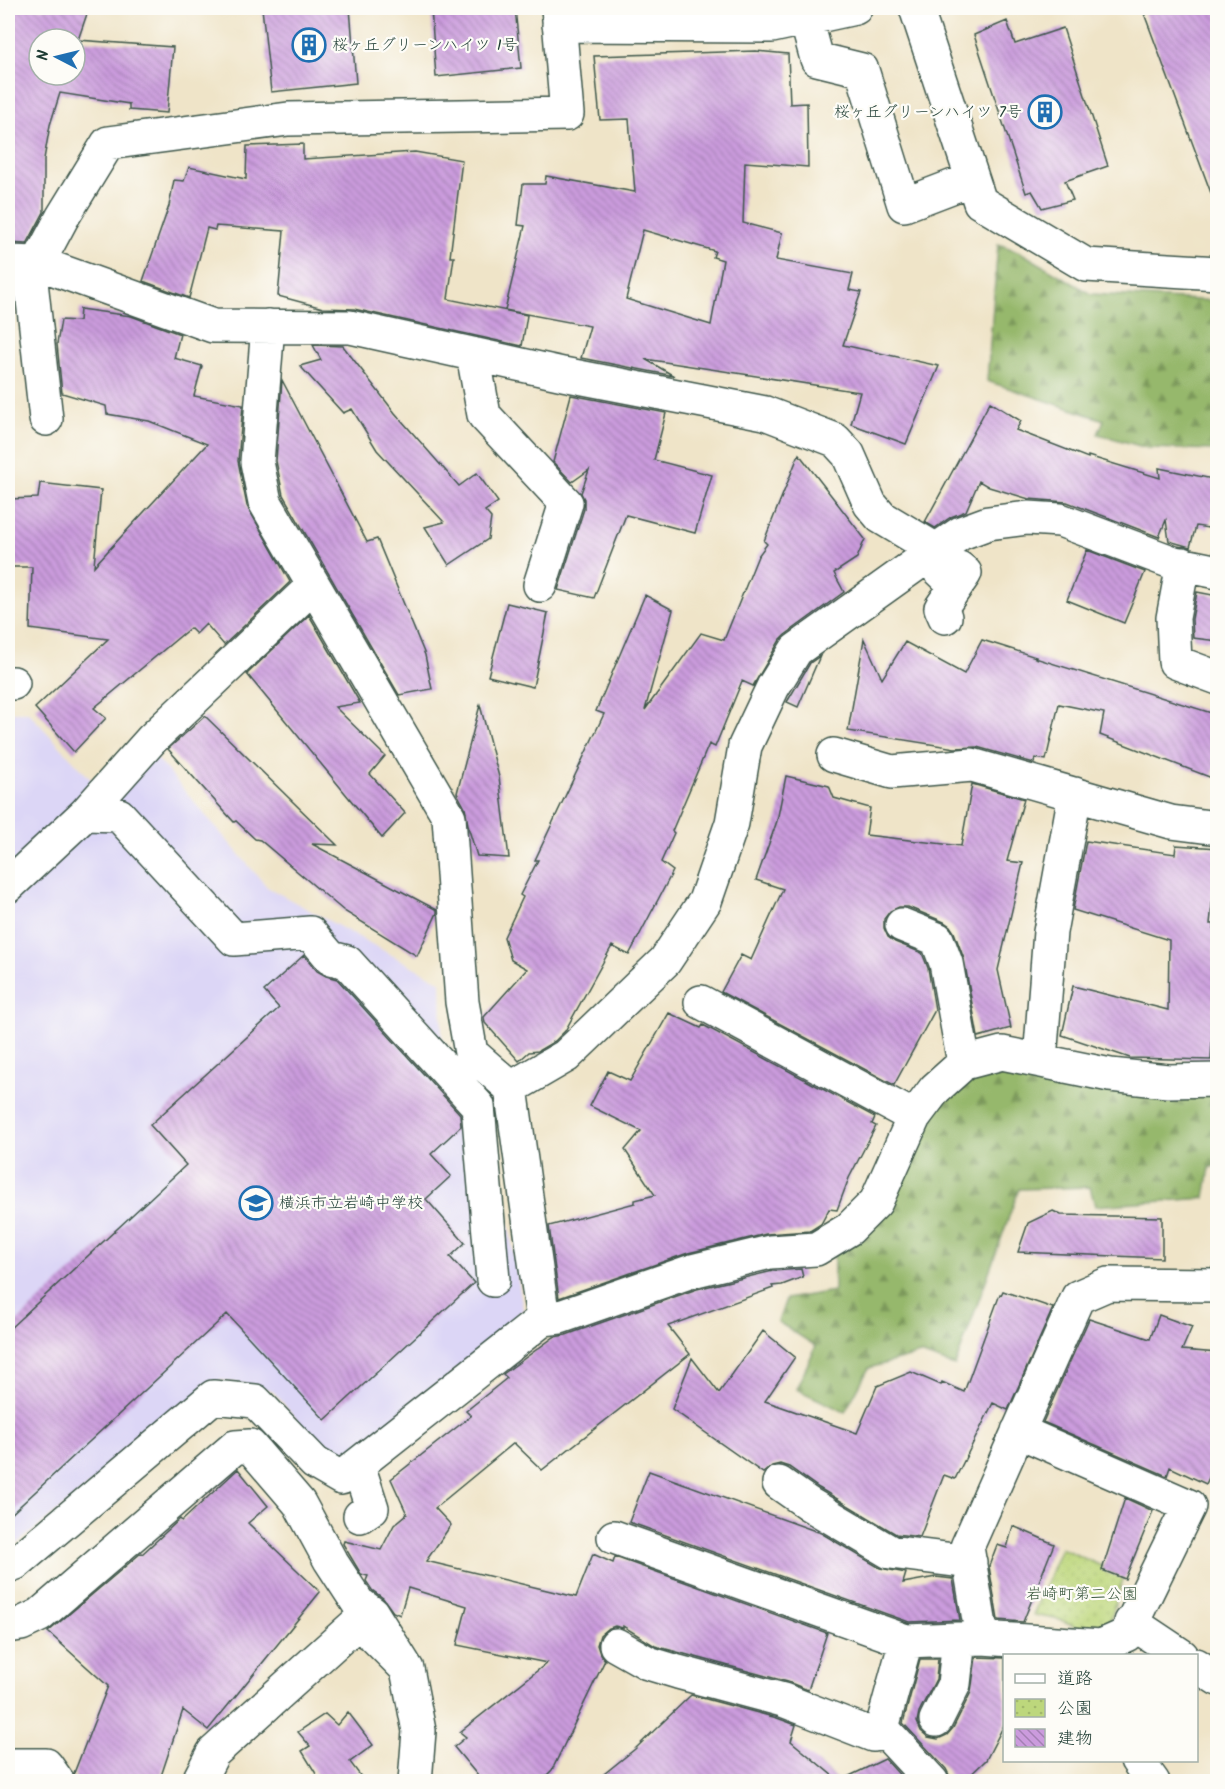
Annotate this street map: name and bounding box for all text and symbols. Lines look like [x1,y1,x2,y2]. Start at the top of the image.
north arrow [27,27,87,87]
building icon: 桜ヶ丘グリーンハイツ 1号 [291,27,327,63]
place label: 桜ヶ丘グリーンハイツ 1号 [332,33,518,58]
text: N [31,49,57,62]
building icon: 桜ヶ丘グリーンハイツ 7号 [1027,94,1063,130]
place label: 桜ヶ丘グリーンハイツ 7号 [834,100,1022,125]
school or university icon: 横浜市立岩崎中学校 [238,1185,274,1221]
place label: 横浜市立岩崎中学校 [279,1191,423,1216]
park label: 岩崎町第二公園 [1026,1582,1138,1607]
legend [1003,1654,1198,1762]
text: 道路 [1057,1665,1093,1694]
text: 公園 [1057,1695,1093,1724]
text: 建物 [1057,1725,1093,1754]

